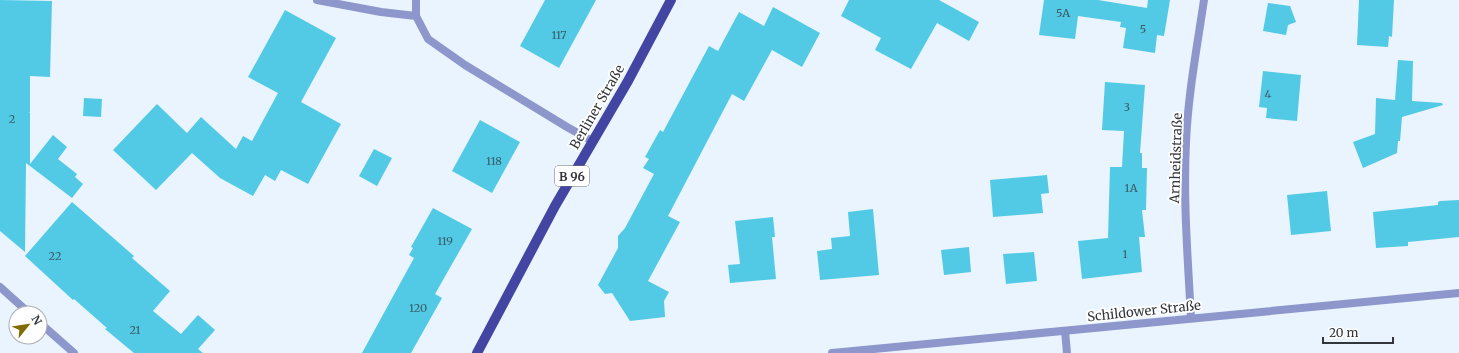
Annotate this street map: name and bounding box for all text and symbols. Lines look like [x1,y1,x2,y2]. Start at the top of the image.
house number: 5A [1056,6,1070,20]
house number: 5 [1140,22,1146,36]
house number: 117 [551,28,567,42]
street label: Berliner Straße [566,62,628,152]
house number: 4 [1265,87,1272,101]
house number: 3 [1124,100,1130,114]
house number: 2 [9,112,15,126]
street label: Arnheidstraße [1166,112,1186,205]
house number: 118 [486,154,502,168]
road number: B 96 [555,166,589,186]
house number: 1A [1125,181,1138,195]
house number: 119 [437,234,453,248]
house number: 1 [1123,247,1128,261]
house number: 22 [49,249,61,263]
street label: Schildower Straße [1086,297,1202,325]
house number: 120 [409,301,427,315]
north arrow [8,305,48,345]
text: N [28,313,45,328]
scale bar [1323,319,1393,345]
house number: 21 [129,323,141,337]
text: 20 m [1329,325,1358,340]

